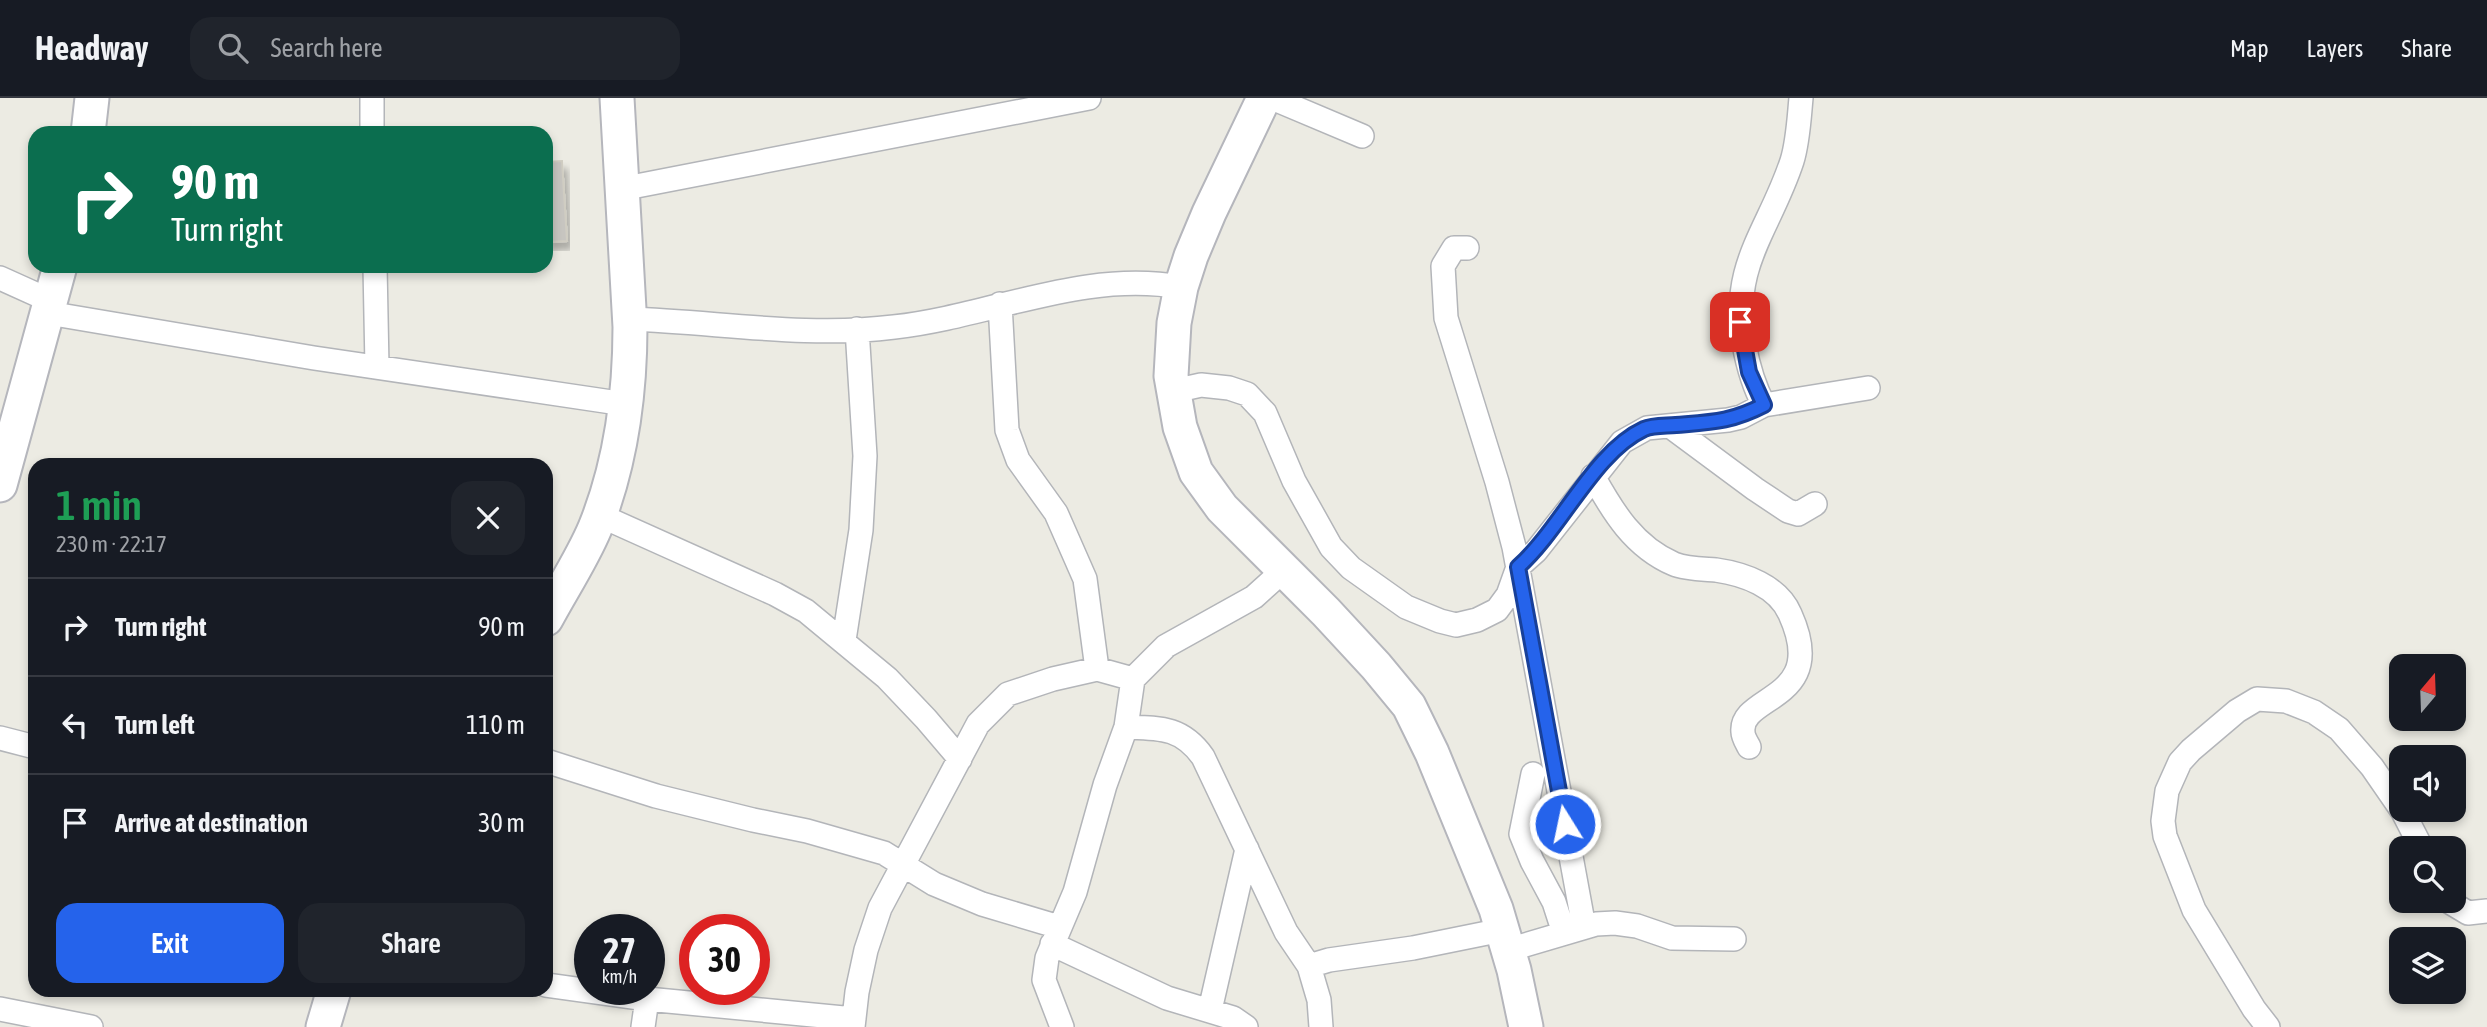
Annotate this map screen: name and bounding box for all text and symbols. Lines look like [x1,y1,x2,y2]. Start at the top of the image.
search box [190,17,680,80]
text: Headway [35,29,148,67]
icon: search [214,29,252,67]
text: Search here [270,33,383,63]
text: Map [2230,35,2269,62]
text: Layers [2307,35,2363,62]
text: Share [2401,35,2452,62]
text: 90 m [171,153,259,209]
icon: right [56,154,147,245]
text: Turn right [171,211,284,248]
pin [1710,292,1770,352]
icon: arrive [1721,303,1759,341]
text: 1 min [56,481,142,529]
button: close [451,481,525,555]
text: 230 m · 22:17 [56,531,167,557]
icon: right [56,608,94,646]
text: Turn right [115,612,206,642]
text: 90 m [478,612,525,642]
north arrow [2389,654,2466,732]
map controls [2389,654,2466,1004]
icon: left [56,706,94,744]
text: Turn left [115,710,195,740]
text: 110 m [466,710,525,740]
button: sound [2389,745,2466,822]
position arrow [1528,787,1602,861]
icon: arrive [56,804,94,842]
text: Arrive at destination [115,808,308,838]
text: 30 m [478,808,525,838]
button: search [2389,836,2466,913]
button: Exit [56,903,284,983]
button: Share [298,903,525,983]
speed limit sign: 30 [679,914,770,1005]
button: layers [2389,927,2466,1004]
text: 27 [603,930,636,970]
text: km/h [602,966,637,987]

